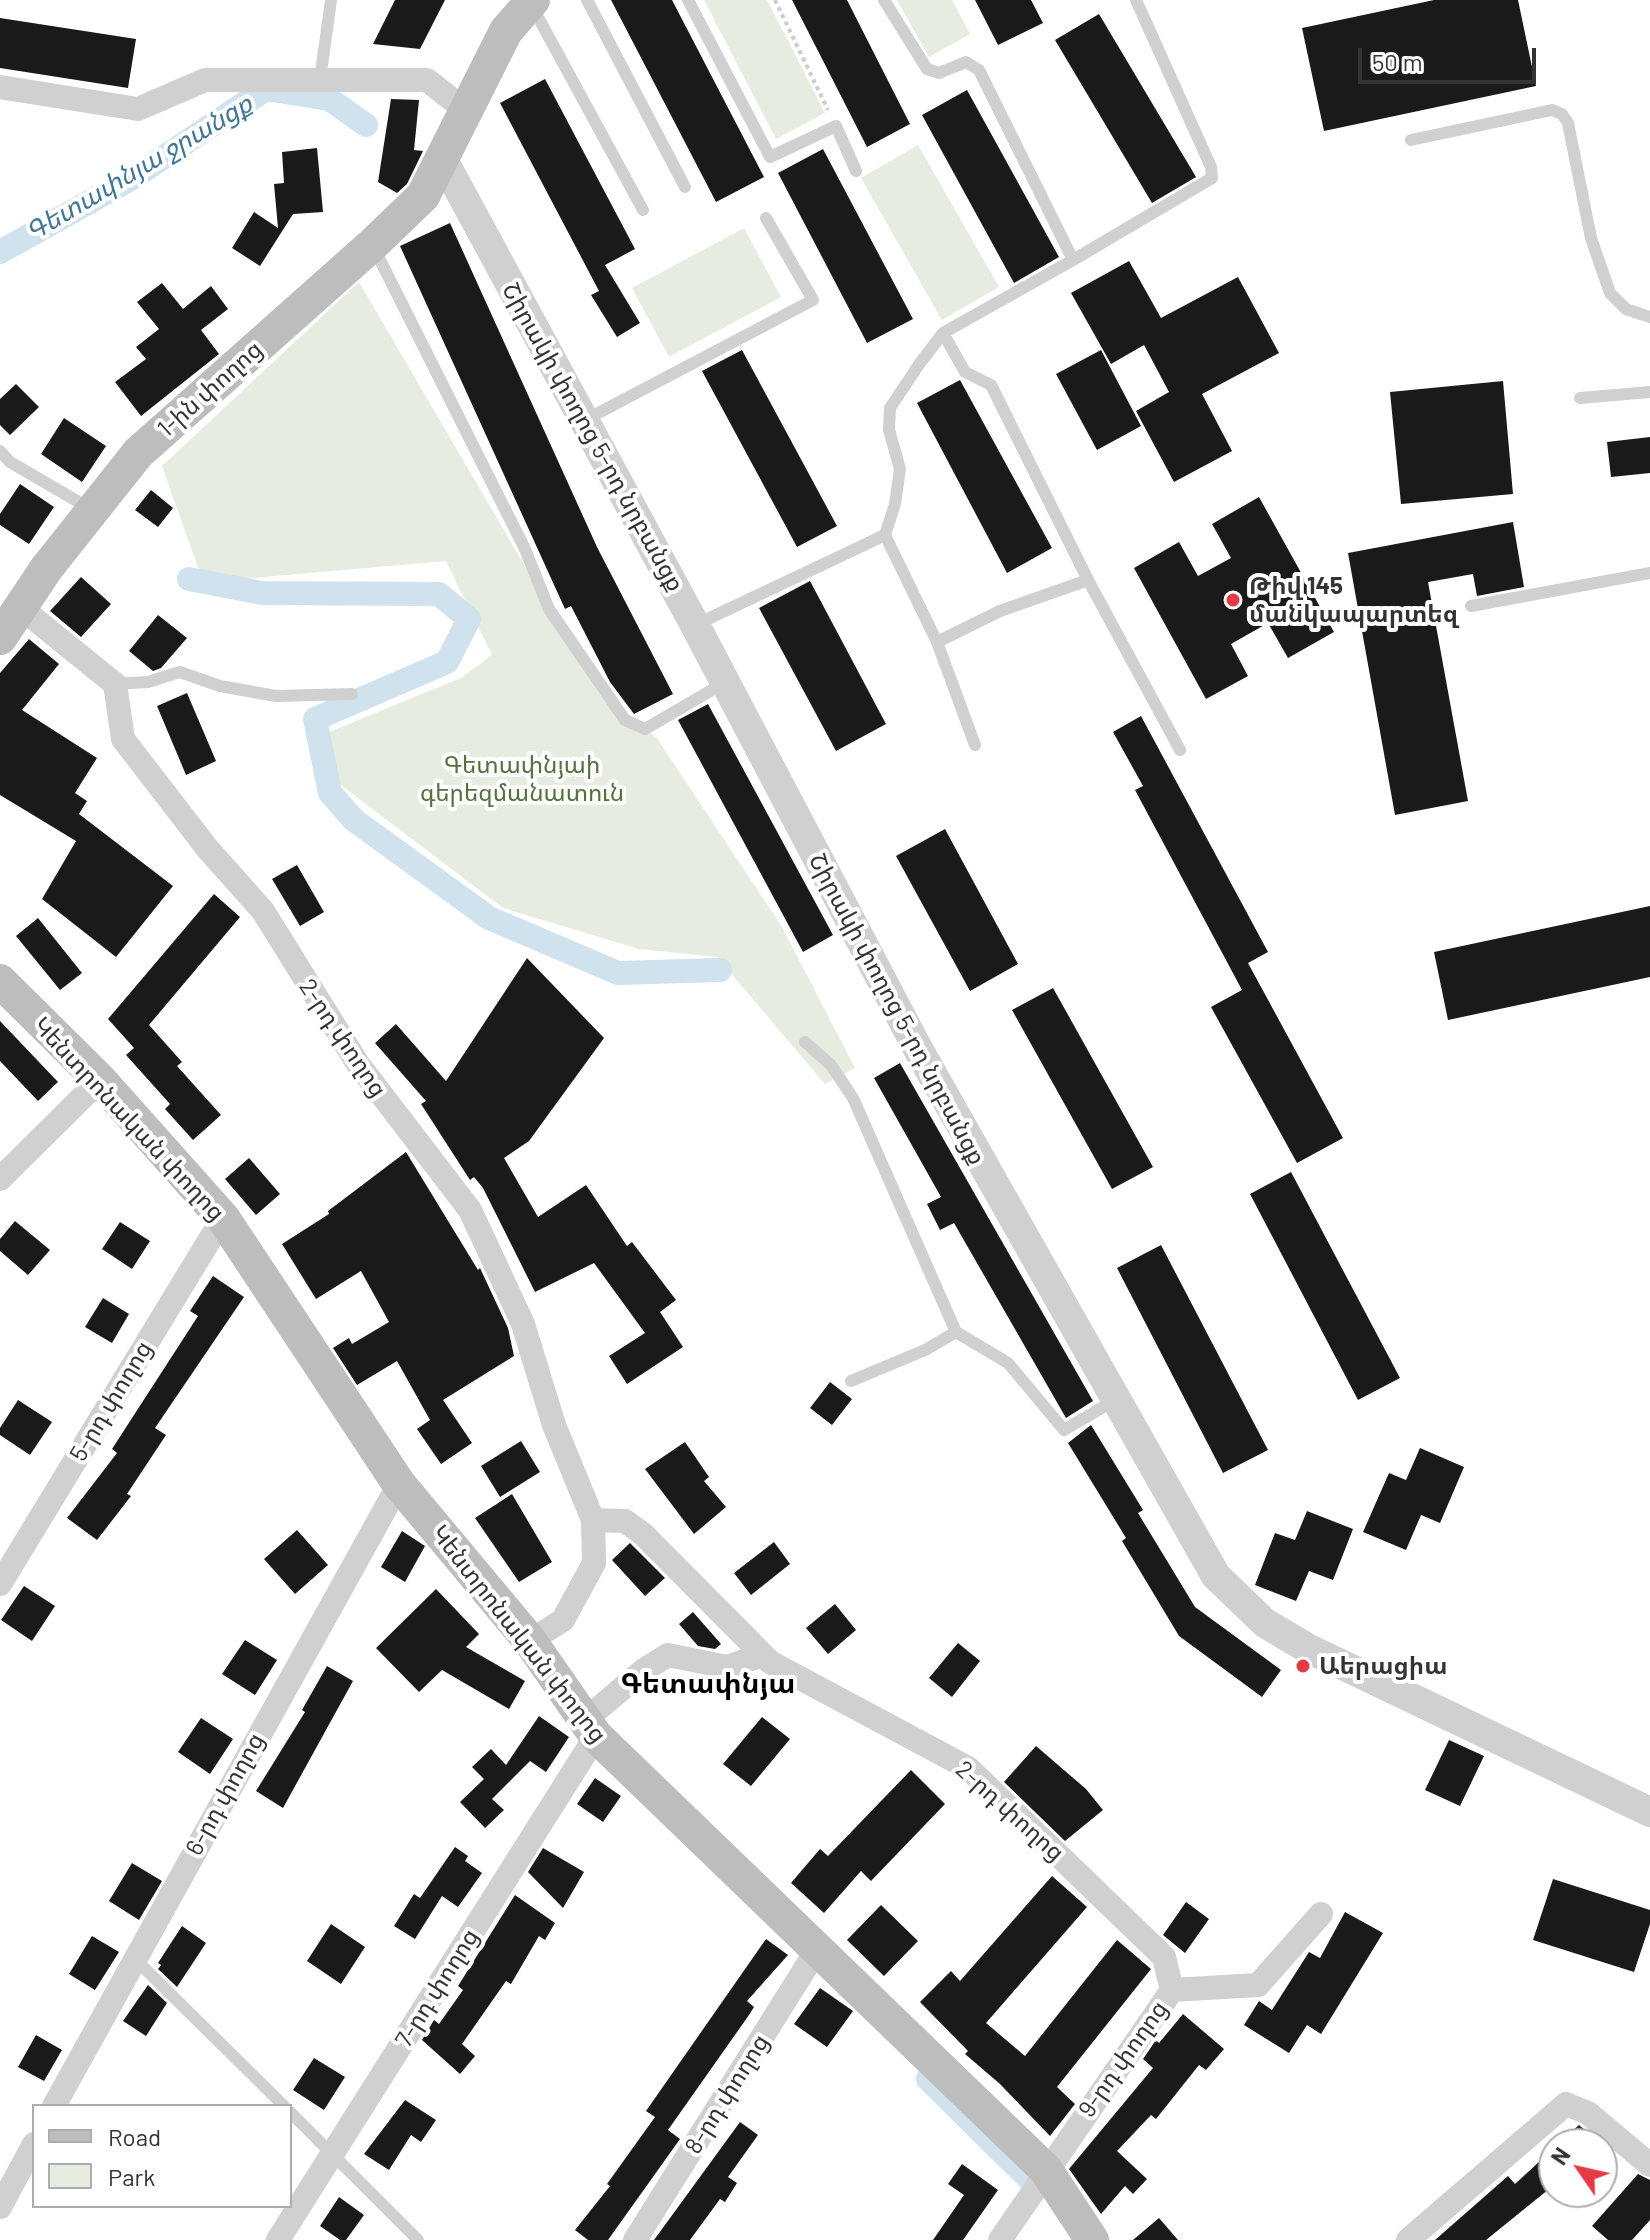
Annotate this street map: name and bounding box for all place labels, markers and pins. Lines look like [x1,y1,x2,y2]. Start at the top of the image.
place label: Թիվ 145 մանկապարտեզ [1249,572,1458,628]
marker: Թիվ 145 մանկապարտեզ [1224,591,1242,609]
place label: Աերացիա [1319,1652,1448,1680]
marker: Աերացիա [1294,1657,1312,1675]

